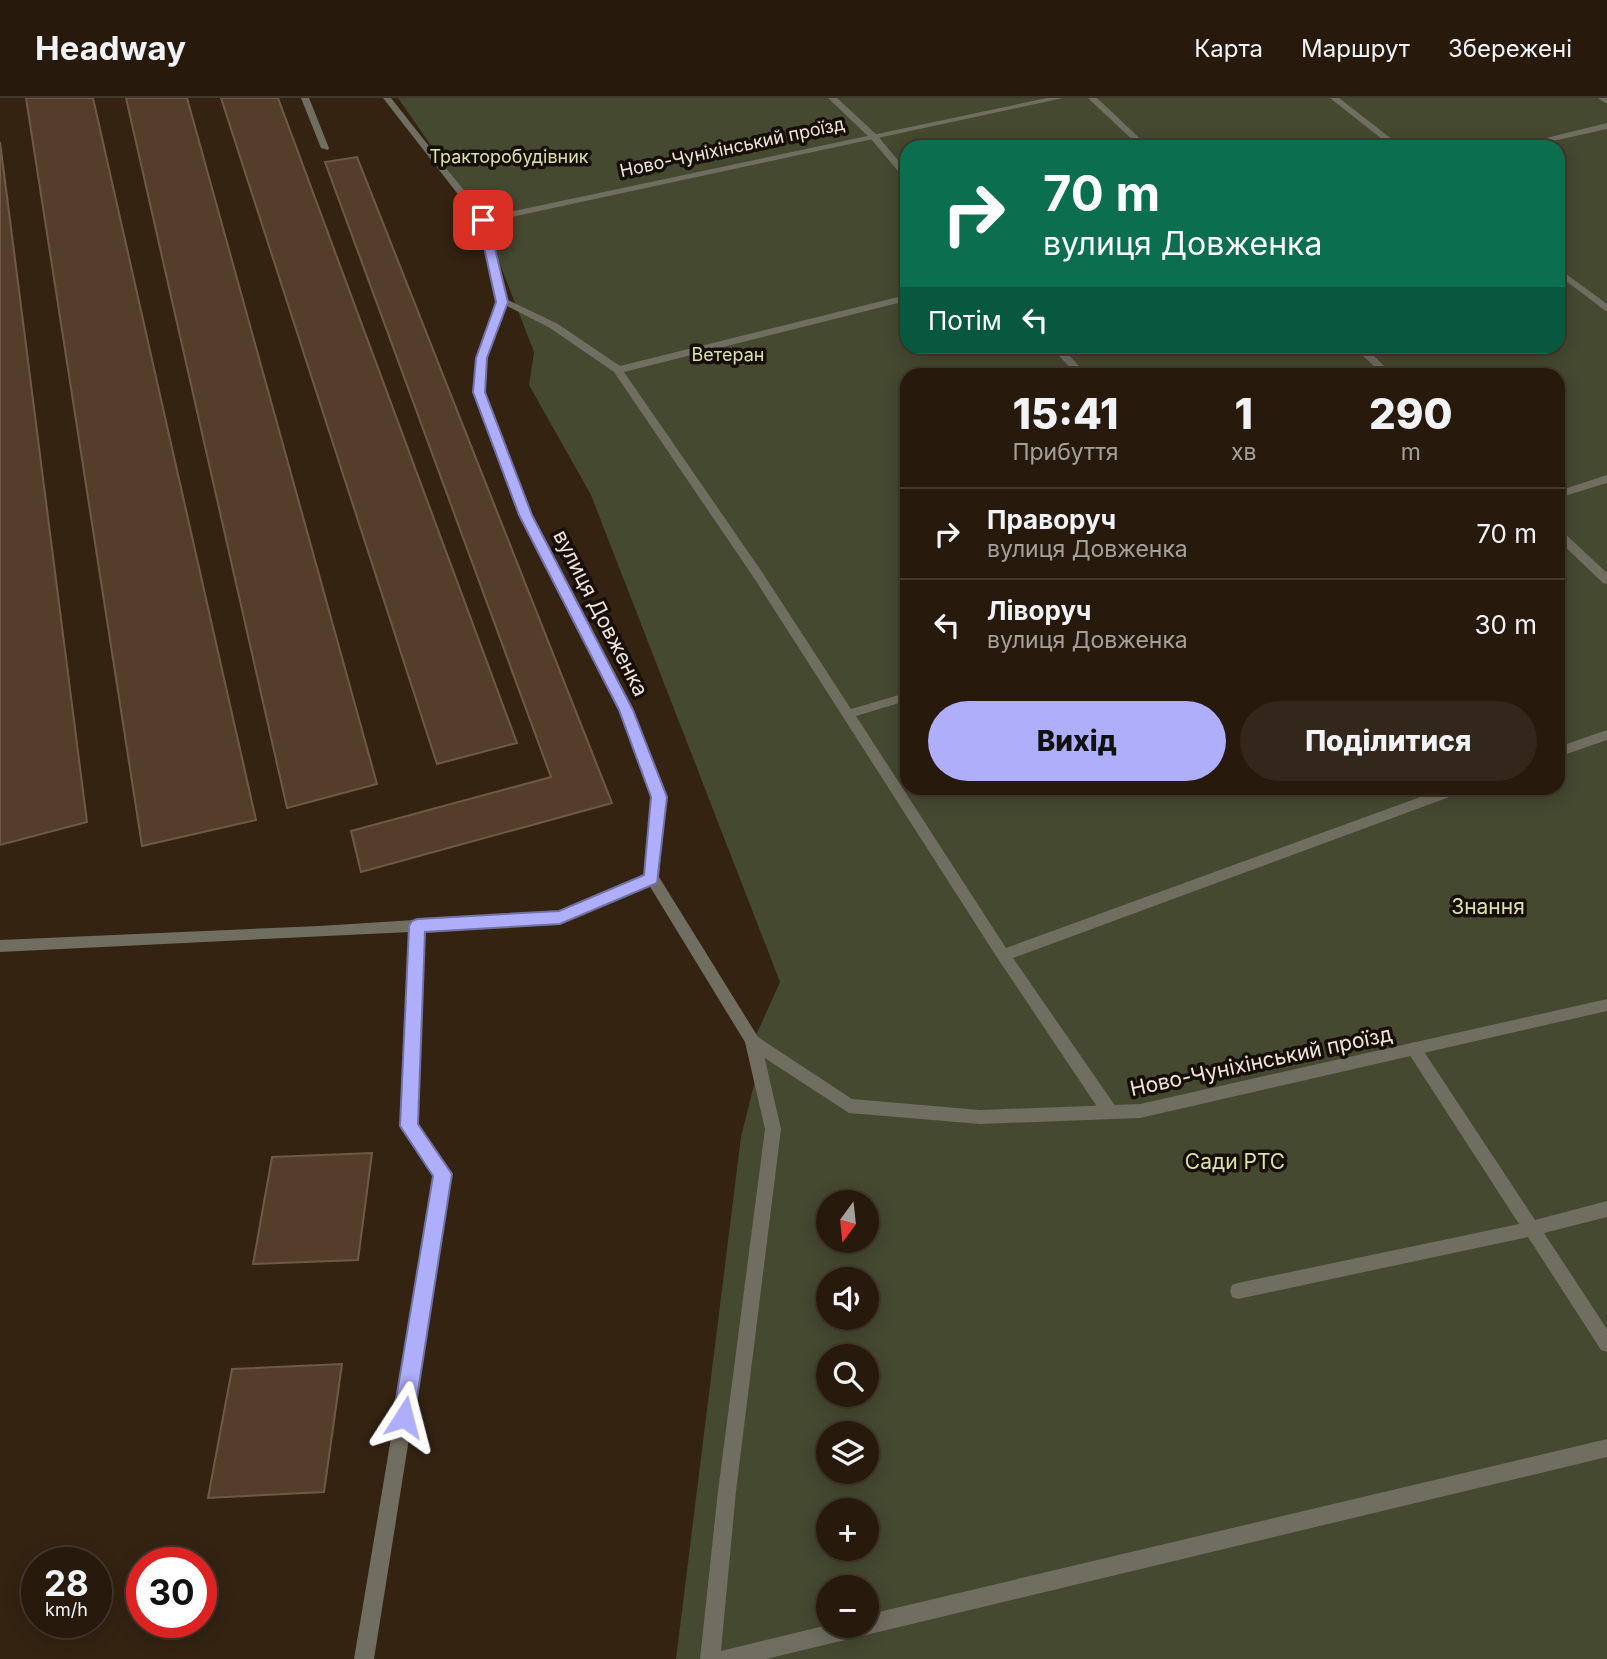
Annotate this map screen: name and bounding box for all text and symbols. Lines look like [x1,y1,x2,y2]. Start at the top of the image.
text: Headway [35,28,186,68]
text: Карта [1194,34,1263,63]
text: Маршрут [1301,34,1410,63]
text: Збережені [1448,34,1572,63]
street label: Ново-Чуніхінський проїзд [618,113,846,181]
park label: Тракторобудівник [429,146,589,167]
text: 70 m [1043,164,1160,223]
icon: right [928,168,1019,259]
pin [453,190,513,250]
icon: arrive [464,201,502,239]
text: вулиця Довженка [1043,224,1322,263]
icon: left [1016,301,1054,339]
text: Потім [928,305,1002,336]
park label: Ветеран [692,344,764,365]
text: 15:41 [1012,388,1119,439]
text: 1 [1235,388,1253,439]
text: 290 [1369,388,1453,439]
text: Прибуття [1012,438,1119,466]
text: хв [1231,438,1257,466]
text: m [1401,438,1421,466]
text: Праворуч [987,504,1116,535]
icon: right [928,515,966,553]
text: 70 m [1476,518,1537,549]
street label: вулиця Довженка [548,526,654,700]
text: вулиця Довженка [987,535,1188,563]
text: Ліворуч [987,595,1091,626]
icon: left [928,606,966,644]
text: 30 m [1474,609,1537,640]
text: вулиця Довженка [987,626,1188,654]
button: Вихід [928,701,1226,781]
button: Поділитися [1240,701,1537,781]
park label: Знання [1451,894,1525,919]
street label: Ново-Чуніхінський проїзд [1127,1021,1395,1101]
park label: Сади РТС [1185,1149,1285,1174]
north arrow [816,1190,878,1253]
map controls [816,1190,879,1638]
button: sound [816,1267,879,1330]
button: search [816,1344,879,1407]
position arrow [367,1380,441,1454]
button: layers [816,1421,879,1484]
button: + [816,1498,879,1561]
speed limit sign: 30 [126,1547,217,1638]
text: 28 [44,1562,89,1604]
button: − [816,1575,879,1638]
text: km/h [45,1599,88,1620]

